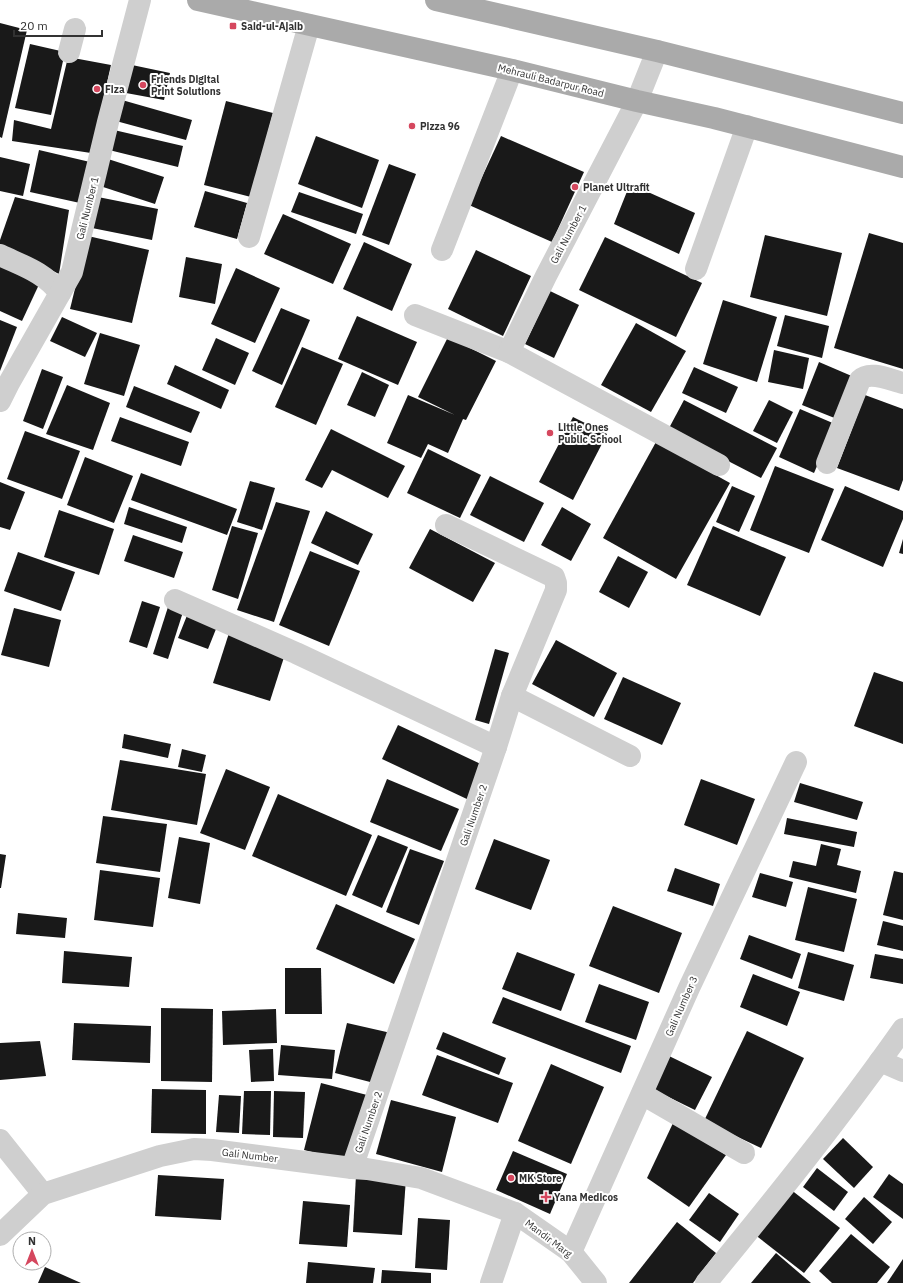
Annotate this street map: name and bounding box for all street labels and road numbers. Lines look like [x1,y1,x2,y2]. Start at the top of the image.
street label: Mehrauli Badarpur Road [497,61,605,100]
street label: Gali Number 1 [73,175,102,241]
street label: Gali Number 1 [548,203,589,266]
street label: Gali Number 2 [457,782,490,848]
street label: Gali Number 3 [662,974,701,1038]
street label: Gali Number 2 [352,1089,385,1155]
street label: Gali Number [221,1146,279,1165]
street label: Mandir Marg [523,1216,575,1261]

